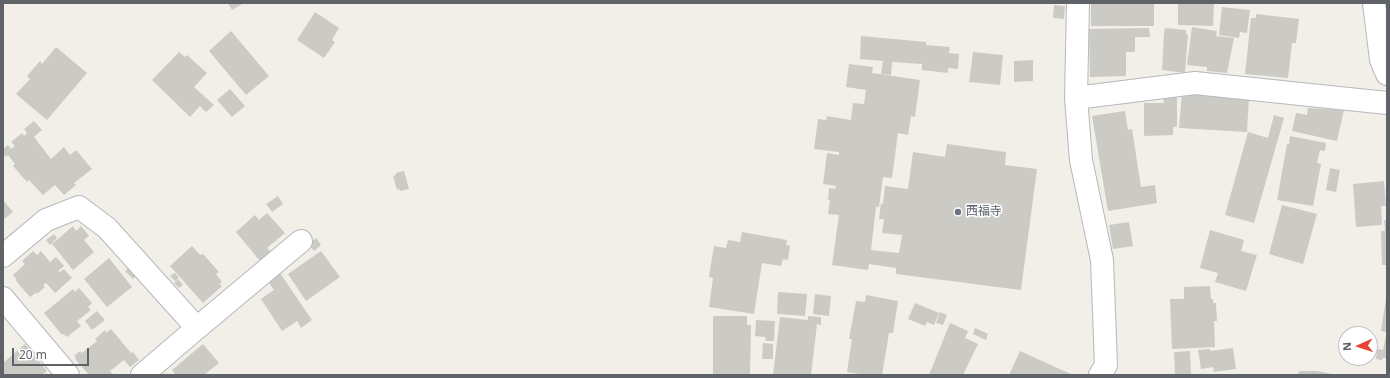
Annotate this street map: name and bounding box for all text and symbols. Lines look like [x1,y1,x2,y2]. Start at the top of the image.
place label: 西福寺 [966,205,1002,219]
marker: 西福寺 [953,207,963,217]
north arrow [1338,326,1378,366]
scale bar [14,340,91,366]
text: N [1339,342,1354,351]
text: 20 m [19,346,47,363]

